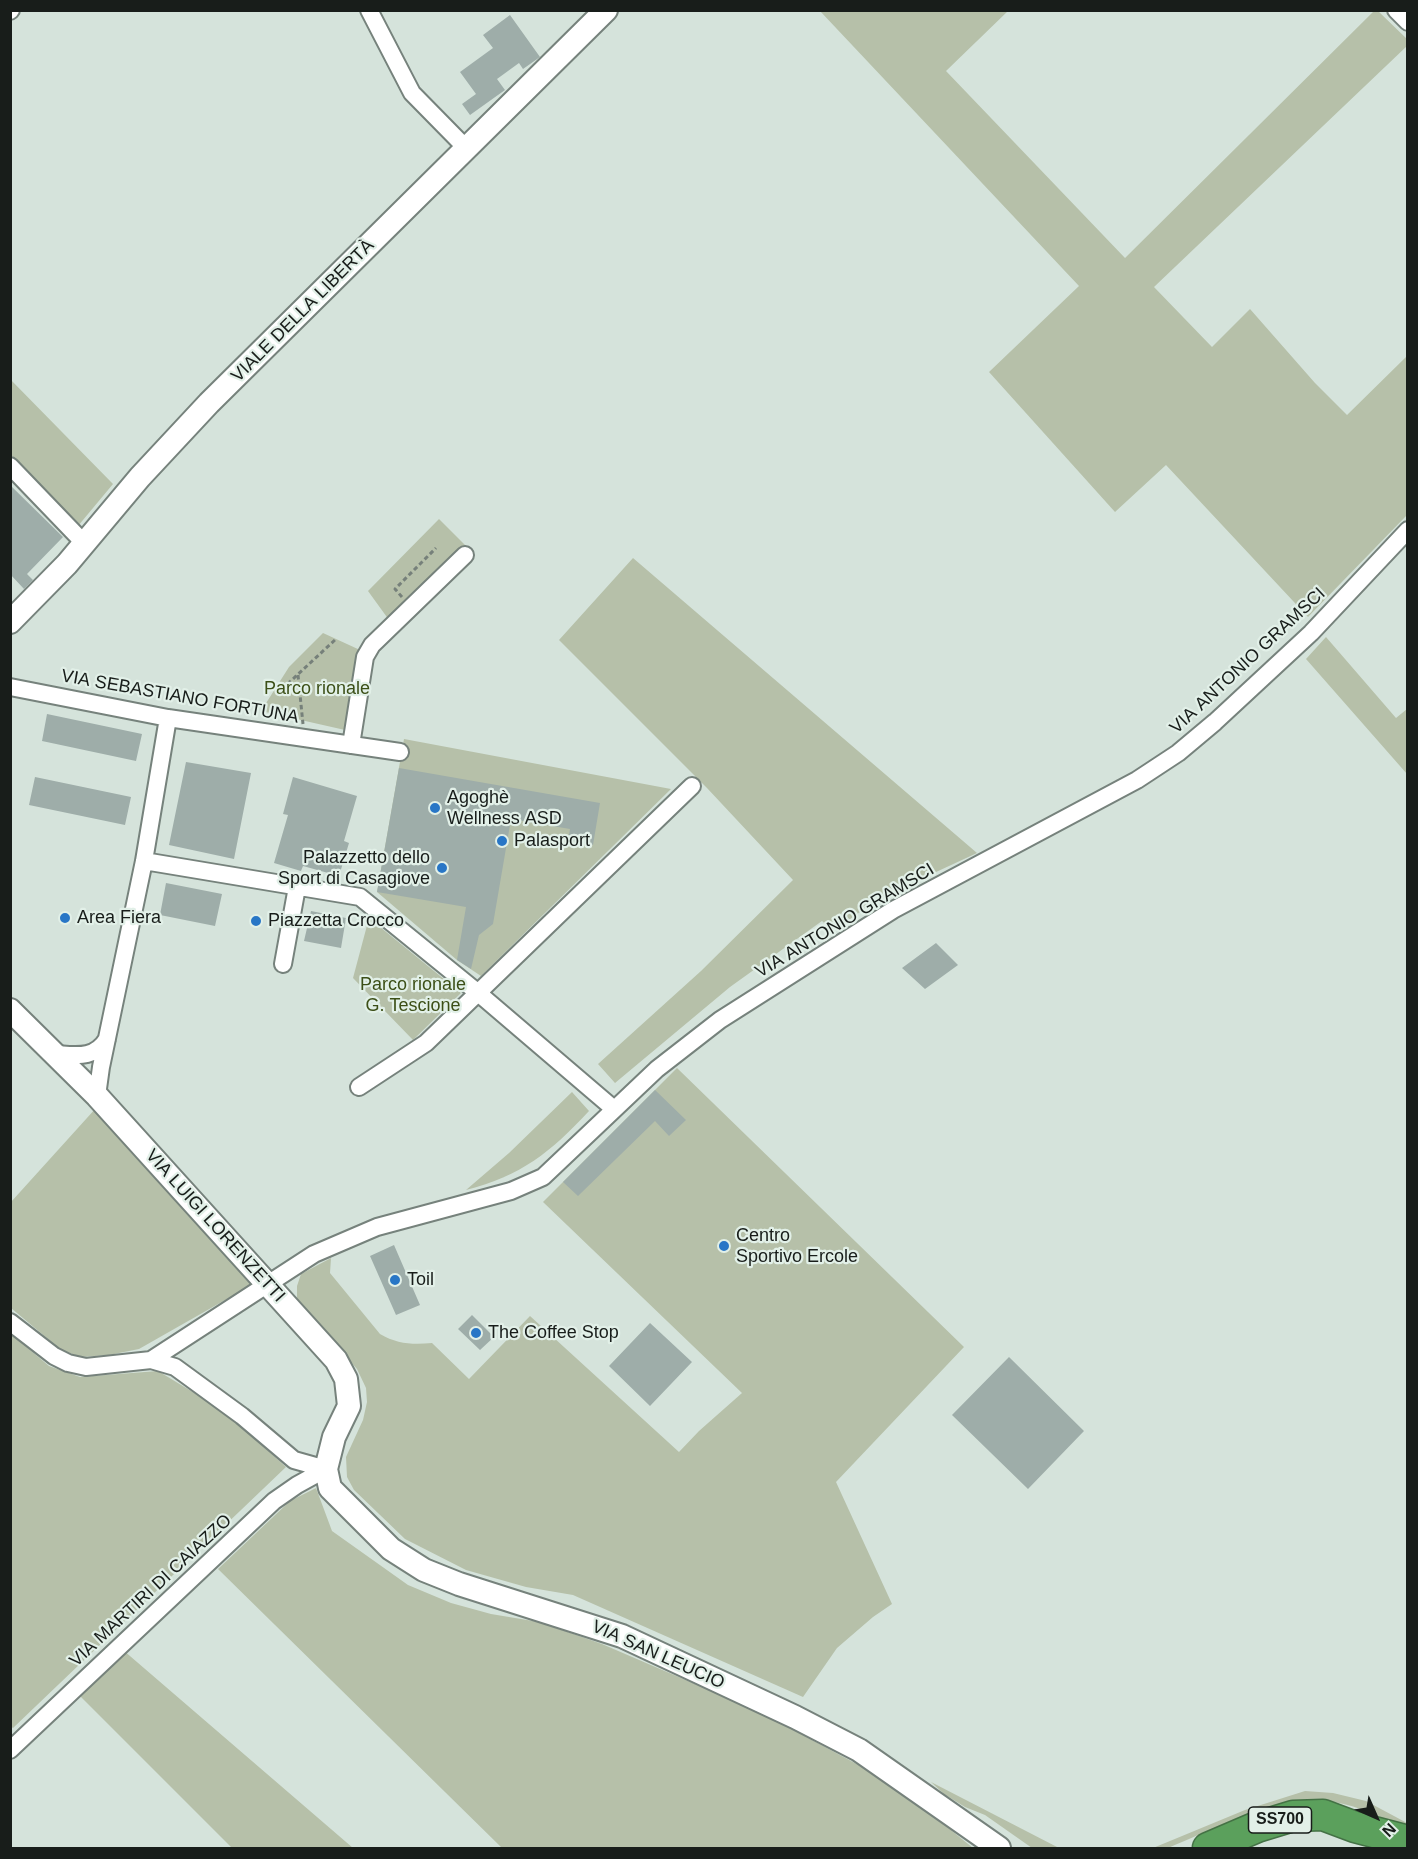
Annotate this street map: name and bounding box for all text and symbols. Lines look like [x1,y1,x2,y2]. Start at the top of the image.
street label: VIALE DELLA LIBERTÀ [227,235,379,387]
street label: VIA ANTONIO GRAMSCI [1166,583,1330,739]
street label: VIA SEBASTIANO FORTUNA [60,665,300,729]
park label: Parco rionale [264,678,370,700]
place label: Agoghè Wellness ASD [447,787,562,830]
marker: Agoghè Wellness ASD [428,801,442,815]
place label: Palasport [514,830,590,852]
marker: Palasport [495,834,509,848]
place label: Palazzetto dello Sport di Casagiove [278,847,430,890]
street label: VIA ANTONIO GRAMSCI [752,859,938,983]
marker: Palazzetto dello Sport di Casagiove [435,861,449,875]
place label: Area Fiera [77,907,161,929]
place label: Piazzetta Crocco [268,910,404,932]
marker: Area Fiera [58,911,72,925]
marker: Piazzetta Crocco [249,914,263,928]
park label: Parco rionale G. Tescione [360,974,466,1016]
street label: VIA LUIGI LORENZETTI [141,1145,289,1307]
place label: Centro Sportivo Ercole [736,1225,858,1268]
marker: Centro Sportivo Ercole [717,1239,731,1253]
place label: Toil [407,1269,434,1291]
marker: Toil [388,1273,402,1287]
place label: The Coffee Stop [488,1322,619,1344]
marker: The Coffee Stop [469,1326,483,1340]
street label: VIA MARTIRI DI CAIAZZO [65,1510,237,1672]
street label: VIA SAN LEUCIO [588,1616,728,1694]
north arrow [1346,1787,1406,1847]
road number: SS700 [1248,1807,1312,1833]
text: N [1379,1820,1399,1840]

